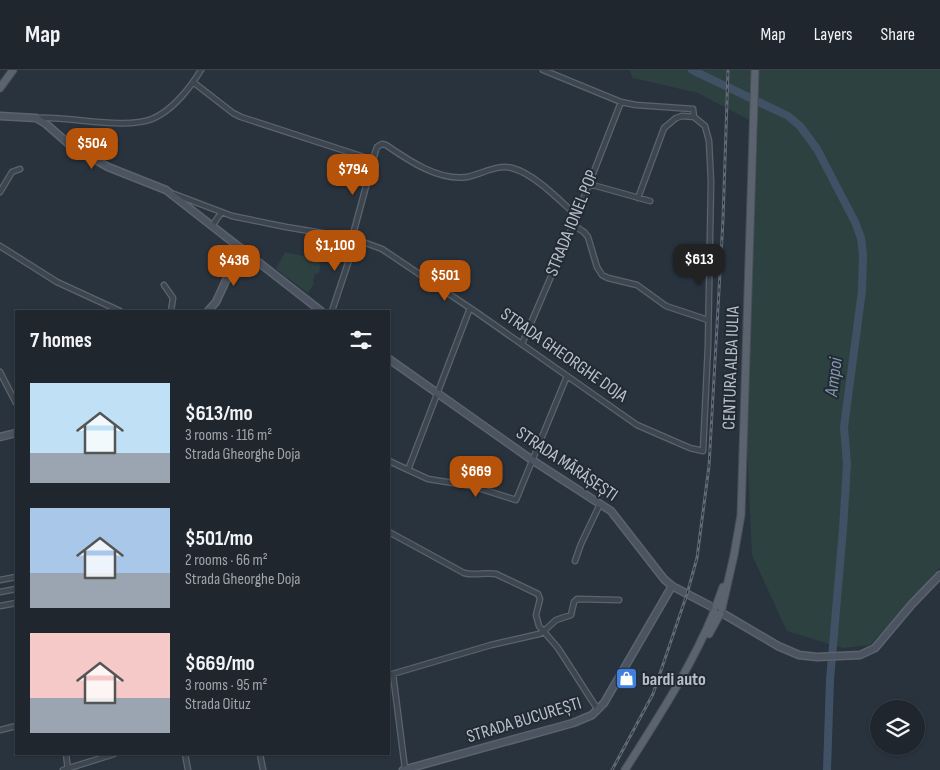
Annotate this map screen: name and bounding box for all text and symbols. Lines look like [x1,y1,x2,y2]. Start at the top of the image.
text: Map [25,20,60,49]
text: Map [761,24,786,45]
text: Layers [814,24,853,45]
text: Share [881,24,915,45]
pin: $504 [62,128,122,170]
text: $504 [77,134,107,153]
pin: $794 [323,154,383,196]
text: $794 [338,160,368,179]
street label: STRADA IONEL POP [541,166,603,279]
pin: $1,100 [294,230,376,272]
text: $1,100 [315,236,355,255]
pin: $436 [204,244,264,287]
pin: $613 [669,244,729,286]
text: $613 [684,250,714,269]
text: $436 [219,251,249,270]
pin: $501 [415,260,475,302]
text: $501 [430,266,460,285]
street label: STRADA GHEORGHE DOJA [497,303,632,407]
street label: CENTURA ALBA IULIA [718,306,744,430]
icon: filters [347,326,375,354]
text: 7 homes [30,328,92,353]
water label: Ampoi [820,356,848,399]
text: $613/mo [185,401,253,426]
icon: home [70,403,130,463]
street label: STRADA MĂRĂȘEȘTI [512,422,622,506]
text: 3 rooms · 116 m² [185,426,272,445]
text: Strada Gheorghe Doja [185,445,300,464]
pin: $669 [446,456,506,498]
text: $669 [461,462,491,481]
text: $501/mo [185,526,253,551]
icon: home [70,528,130,588]
text: 2 rooms · 66 m² [185,551,268,570]
text: Strada Gheorghe Doja [185,570,300,589]
text: $669/mo [185,651,255,676]
icon: home [70,653,130,713]
shop icon: bardi auto [614,667,638,691]
place label: bardi auto [642,669,706,690]
text: 3 rooms · 95 m² [185,676,267,695]
street label: STRADA BUCUREȘTI [464,693,584,747]
text: Strada Oituz [185,695,251,714]
map controls [870,700,925,755]
button: layers [870,700,925,755]

